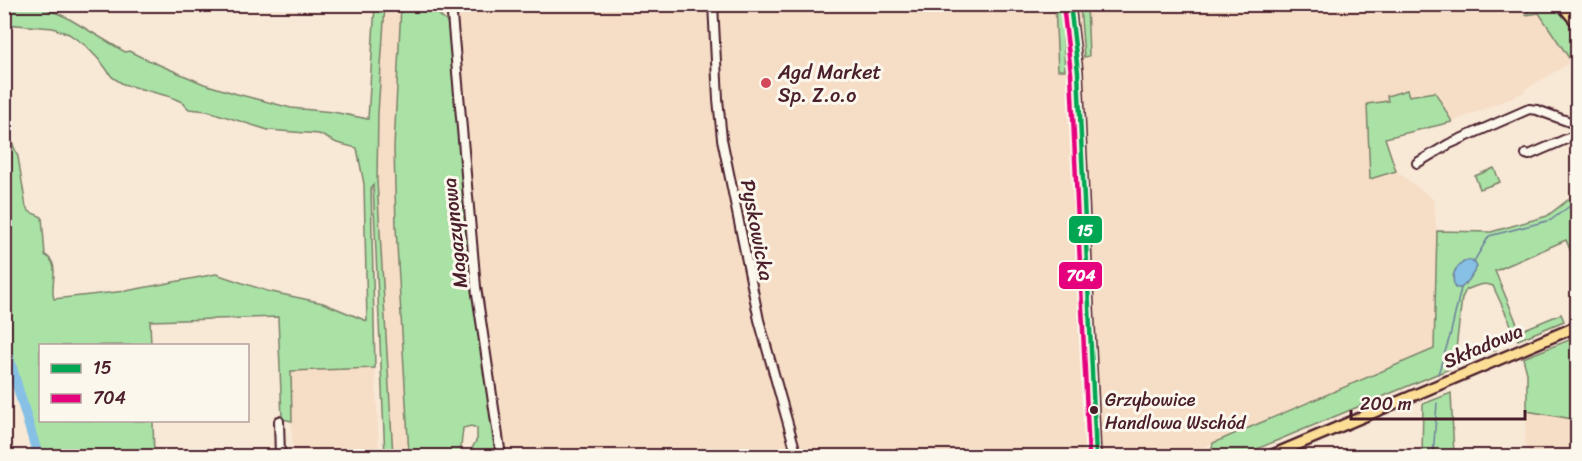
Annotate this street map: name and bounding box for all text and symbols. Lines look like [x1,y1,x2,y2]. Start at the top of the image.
place label: Agd Market Sp. Z.o.o [777,55,881,113]
marker: Agd Market Sp. Z.o.o [759,76,773,90]
street label: Magazynowa [432,176,478,290]
street label: Pyskowicka [730,176,784,284]
line badge: 15 [1068,215,1103,244]
text: 15 [1077,216,1094,245]
line badge: 704 [1058,261,1103,290]
text: 704 [1066,261,1096,290]
street label: Składowa [1437,313,1529,379]
legend [39,344,249,422]
text: 15 [93,352,112,384]
text: 704 [93,382,126,414]
scale bar [1351,383,1525,421]
place label: Grzybowice Handlowa Wschód [1105,384,1247,439]
text: 200 m [1360,388,1412,420]
marker: Grzybowice Handlowa Wschód [1088,404,1100,416]

